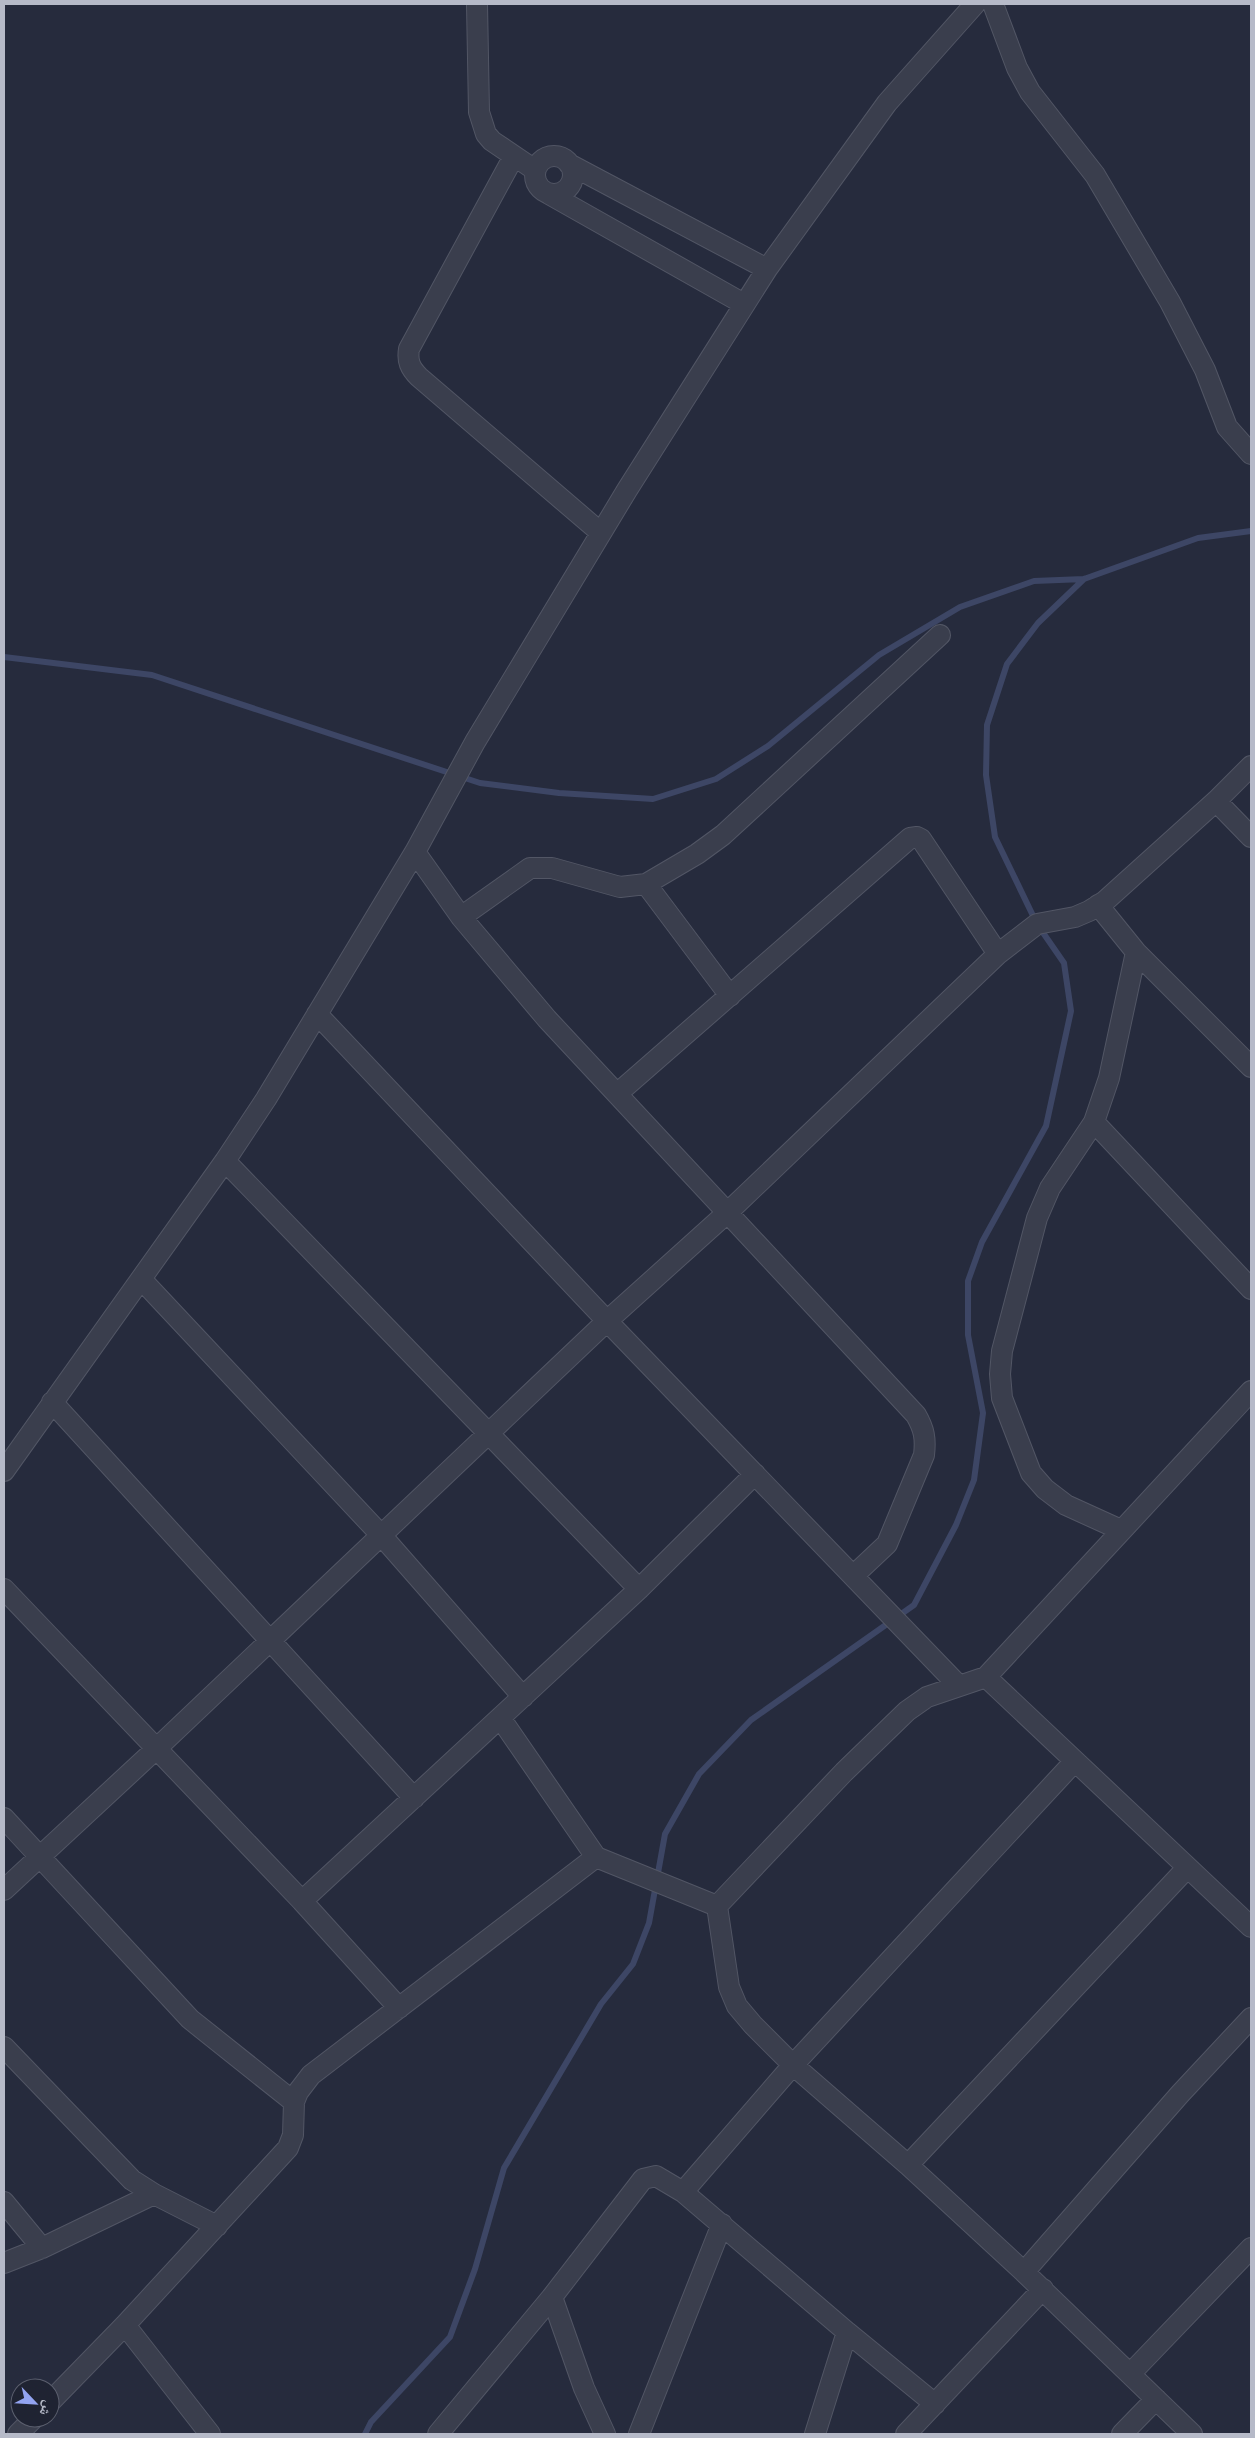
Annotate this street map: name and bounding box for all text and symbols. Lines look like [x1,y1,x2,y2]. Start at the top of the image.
north arrow [10,2378,60,2428]
text: ش [35,2398,58,2419]

